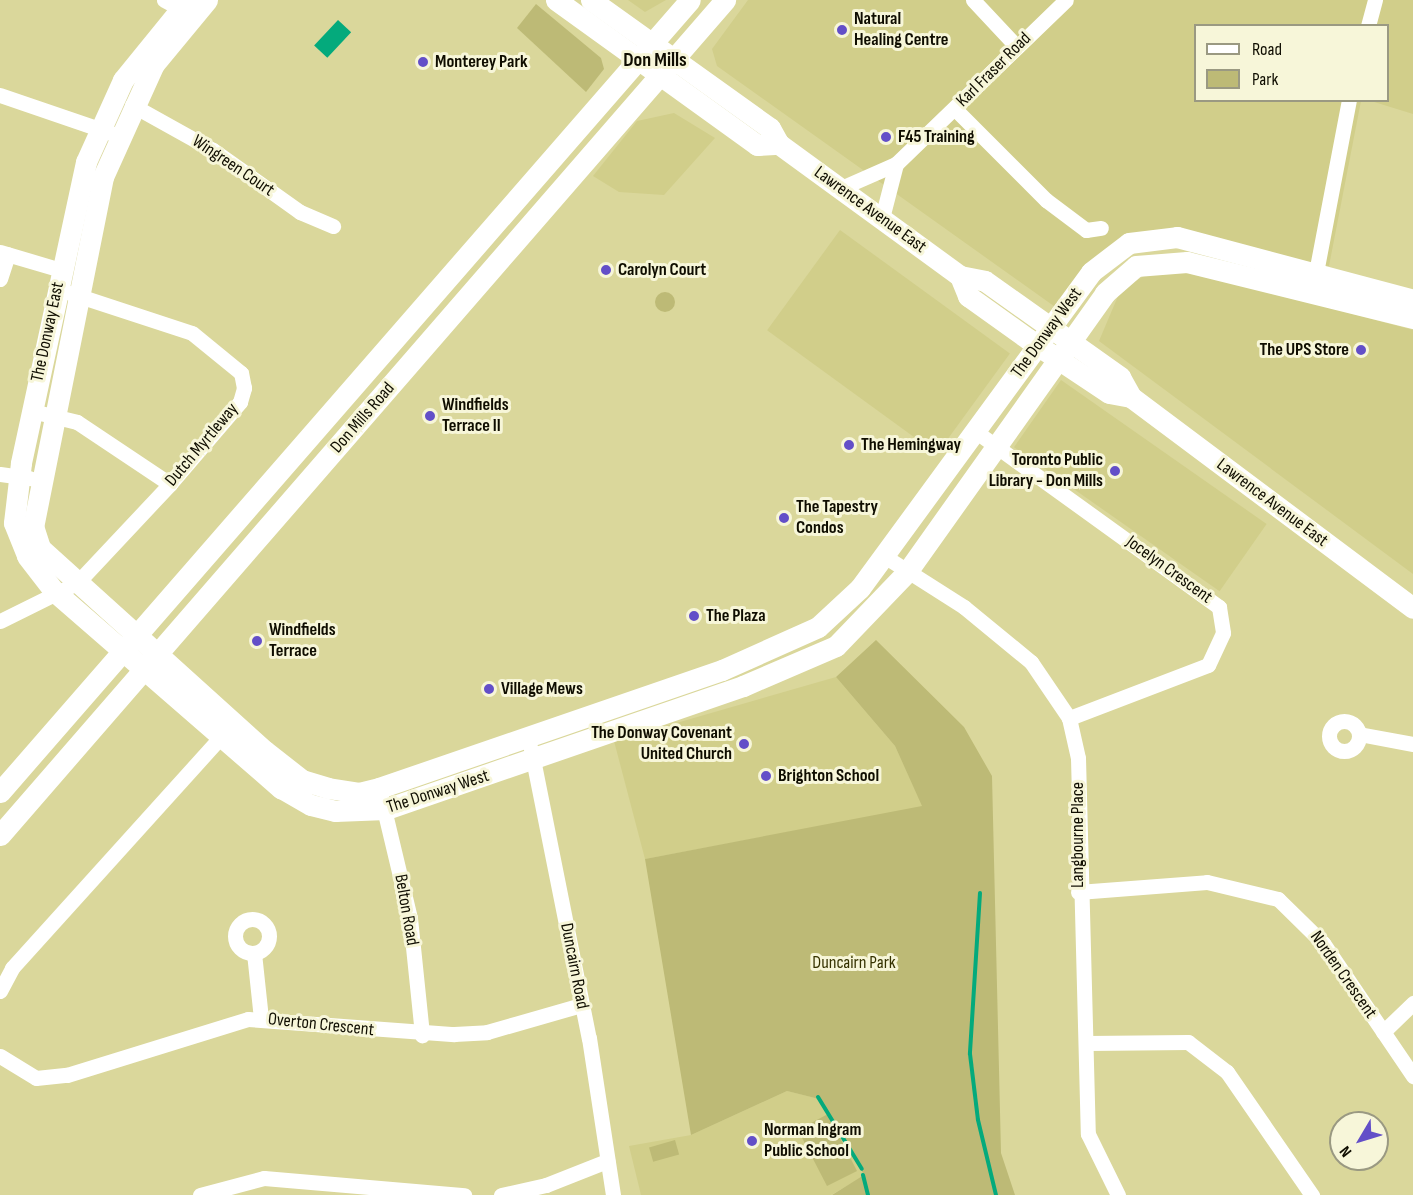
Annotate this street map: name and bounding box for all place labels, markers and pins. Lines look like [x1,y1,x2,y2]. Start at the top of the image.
place label: Natural Healing Centre [854,9,948,52]
marker: Natural Healing Centre [835,23,849,37]
place label: Monterey Park [435,51,528,73]
marker: Monterey Park [416,55,430,69]
place label: F45 Training [898,126,975,148]
marker: F45 Training [879,130,893,144]
place label: Carolyn Court [618,259,706,281]
marker: Carolyn Court [599,263,613,277]
place label: The UPS Store [1259,339,1349,361]
marker: The UPS Store [1354,343,1368,357]
place label: Windfields Terrace II [442,395,509,438]
marker: Windfields Terrace II [423,409,437,423]
place label: The Hemingway [861,434,961,456]
marker: The Hemingway [842,438,856,452]
place label: Toronto Public Library - Don Mills [989,450,1103,492]
marker: Toronto Public Library - Don Mills [1108,464,1122,478]
place label: The Tapestry Condos [796,497,878,540]
marker: The Tapestry Condos [777,511,791,525]
place label: The Plaza [706,605,766,627]
marker: The Plaza [687,609,701,623]
place label: Windfields Terrace [269,620,336,662]
marker: Windfields Terrace [250,634,264,648]
place label: Village Mews [501,678,583,700]
marker: Village Mews [482,682,496,696]
place label: The Donway Covenant United Church [591,723,732,766]
marker: The Donway Covenant United Church [737,737,751,751]
place label: Brighton School [778,765,879,787]
marker: Brighton School [759,769,773,783]
place label: Norman Ingram Public School [764,1120,861,1162]
marker: Norman Ingram Public School [745,1134,759,1148]

